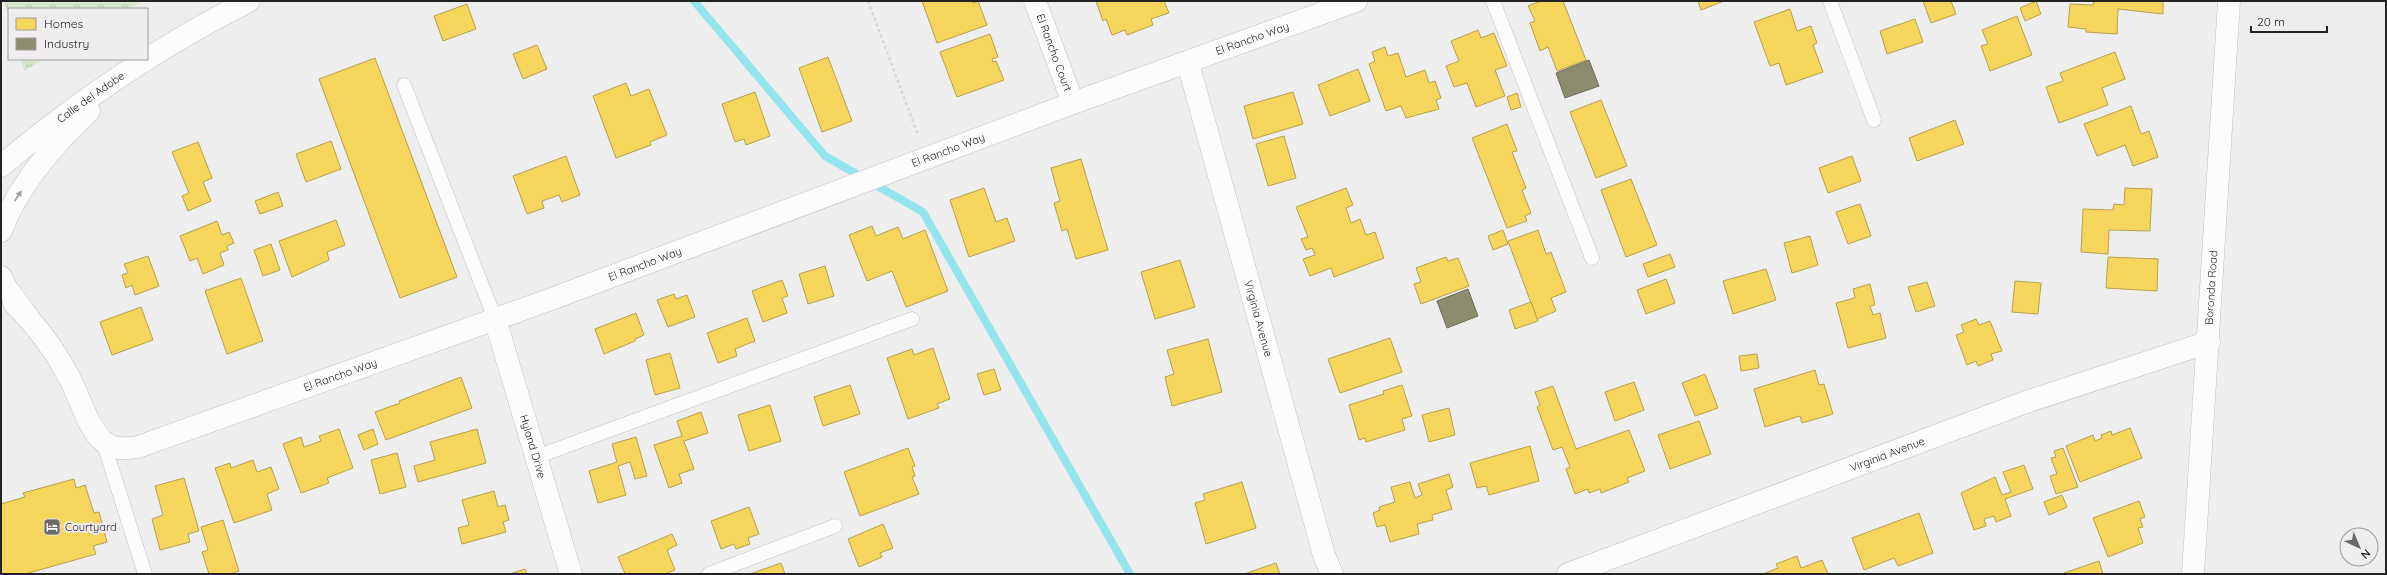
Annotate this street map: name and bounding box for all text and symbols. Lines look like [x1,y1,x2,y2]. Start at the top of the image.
legend [8,8,148,60]
scale bar [2251,8,2327,34]
street label: El Rancho Court [1033,12,1075,94]
text: 20 m [2257,14,2285,29]
text: Homes [44,16,84,31]
street label: El Rancho Way [1213,19,1291,58]
text: Industry [44,36,89,51]
street label: Calle del Adobe [54,68,127,126]
street label: El Rancho Way [909,130,987,170]
one-way arrow [14,190,21,202]
street label: El Rancho Way [606,244,683,284]
street label: Boronda Road [2202,250,2220,325]
street label: Virginia Avenue [1241,278,1276,358]
street label: El Rancho Way [301,355,379,394]
street label: Hyland Drive [517,413,549,480]
street label: Virginia Avenue [1848,434,1927,475]
hotel icon: Courtyard [42,517,62,537]
place label: Courtyard [65,520,117,534]
north arrow [2339,527,2379,567]
text: N [2358,546,2374,562]

